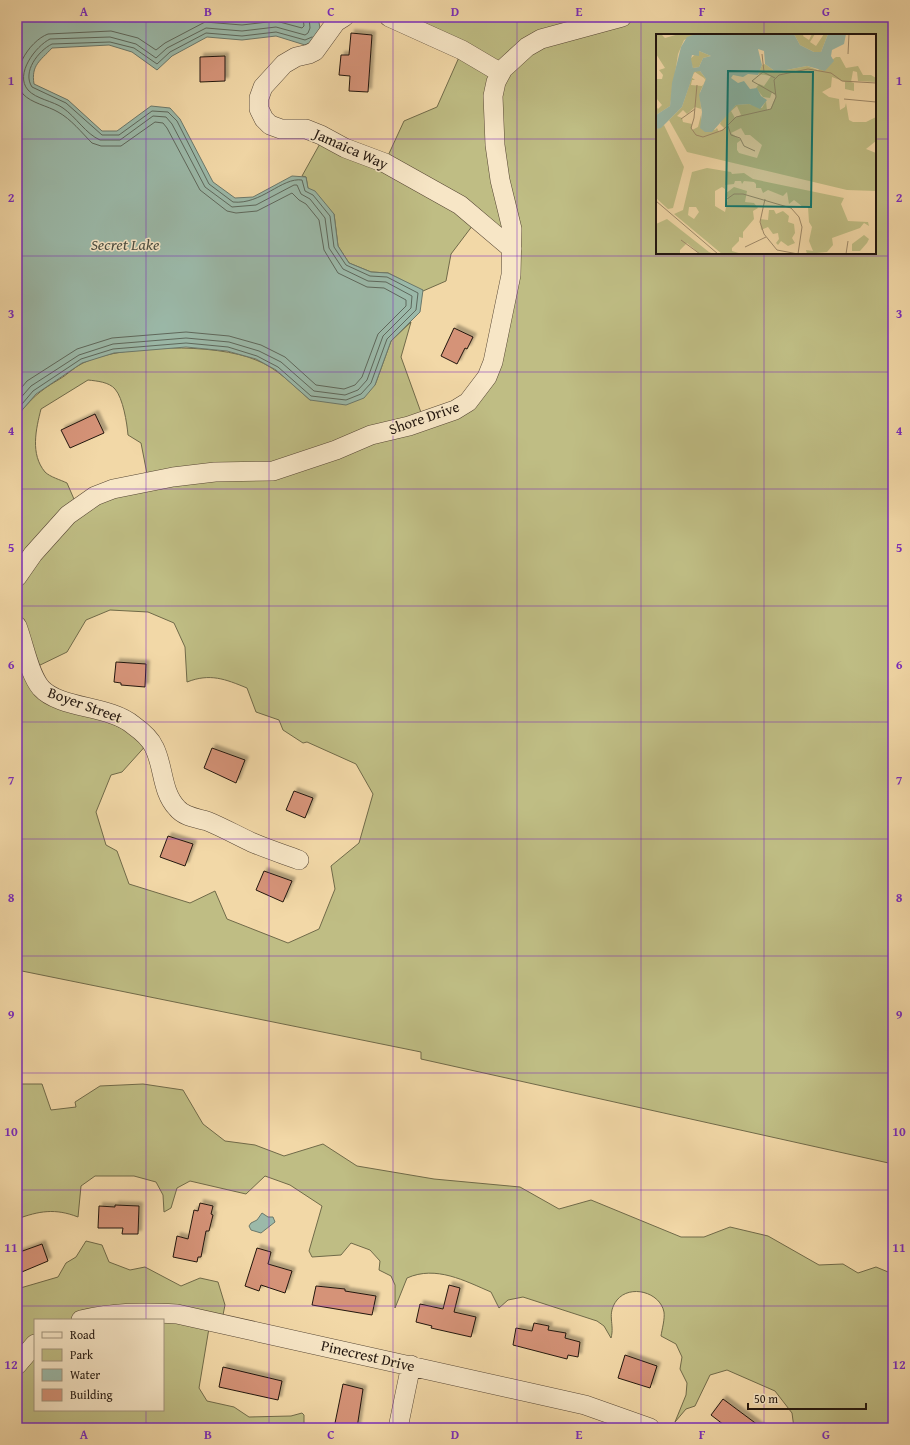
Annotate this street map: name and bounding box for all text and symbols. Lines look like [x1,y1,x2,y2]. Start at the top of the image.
text: A [80,2,89,21]
text: B [204,2,212,21]
text: C [327,2,335,21]
text: D [451,2,459,21]
text: E [576,2,583,21]
text: F [699,2,706,21]
text: G [822,2,830,21]
inset map [656,34,876,254]
text: 1 [8,71,14,90]
text: 1 [896,71,902,90]
street label: Jamaica Way [309,122,392,174]
text: 2 [8,188,15,207]
text: 2 [896,188,903,207]
water label: Secret Lake [91,232,160,256]
text: 3 [8,304,14,323]
text: 3 [896,304,902,323]
street label: Shore Drive [386,396,462,439]
text: 4 [8,421,15,440]
text: 4 [896,421,903,440]
text: 5 [8,538,15,557]
text: 5 [896,538,903,557]
text: 6 [8,655,15,674]
text: 6 [896,655,903,674]
street label: Boyer Street [45,681,126,728]
text: 7 [8,771,15,790]
text: 7 [896,771,903,790]
text: 8 [8,888,15,907]
text: 8 [896,888,903,907]
text: 9 [8,1005,15,1024]
text: 9 [896,1005,903,1024]
text: 10 [4,1122,18,1141]
text: 10 [892,1122,906,1141]
text: 11 [4,1238,18,1257]
text: 11 [892,1238,906,1257]
legend [34,1319,164,1411]
text: Road [70,1326,96,1343]
street label: Pinecrest Drive [319,1335,417,1376]
text: Park [70,1346,94,1363]
text: 12 [4,1355,18,1374]
text: 12 [892,1355,906,1374]
text: Water [70,1366,100,1383]
scale bar [748,1385,866,1411]
text: Building [70,1386,113,1403]
text: 50 m [754,1390,778,1407]
text: A [80,1425,89,1444]
text: B [204,1425,212,1444]
text: C [327,1425,335,1444]
text: D [451,1425,459,1444]
text: E [576,1425,583,1444]
text: F [699,1425,706,1444]
text: G [822,1425,830,1444]

